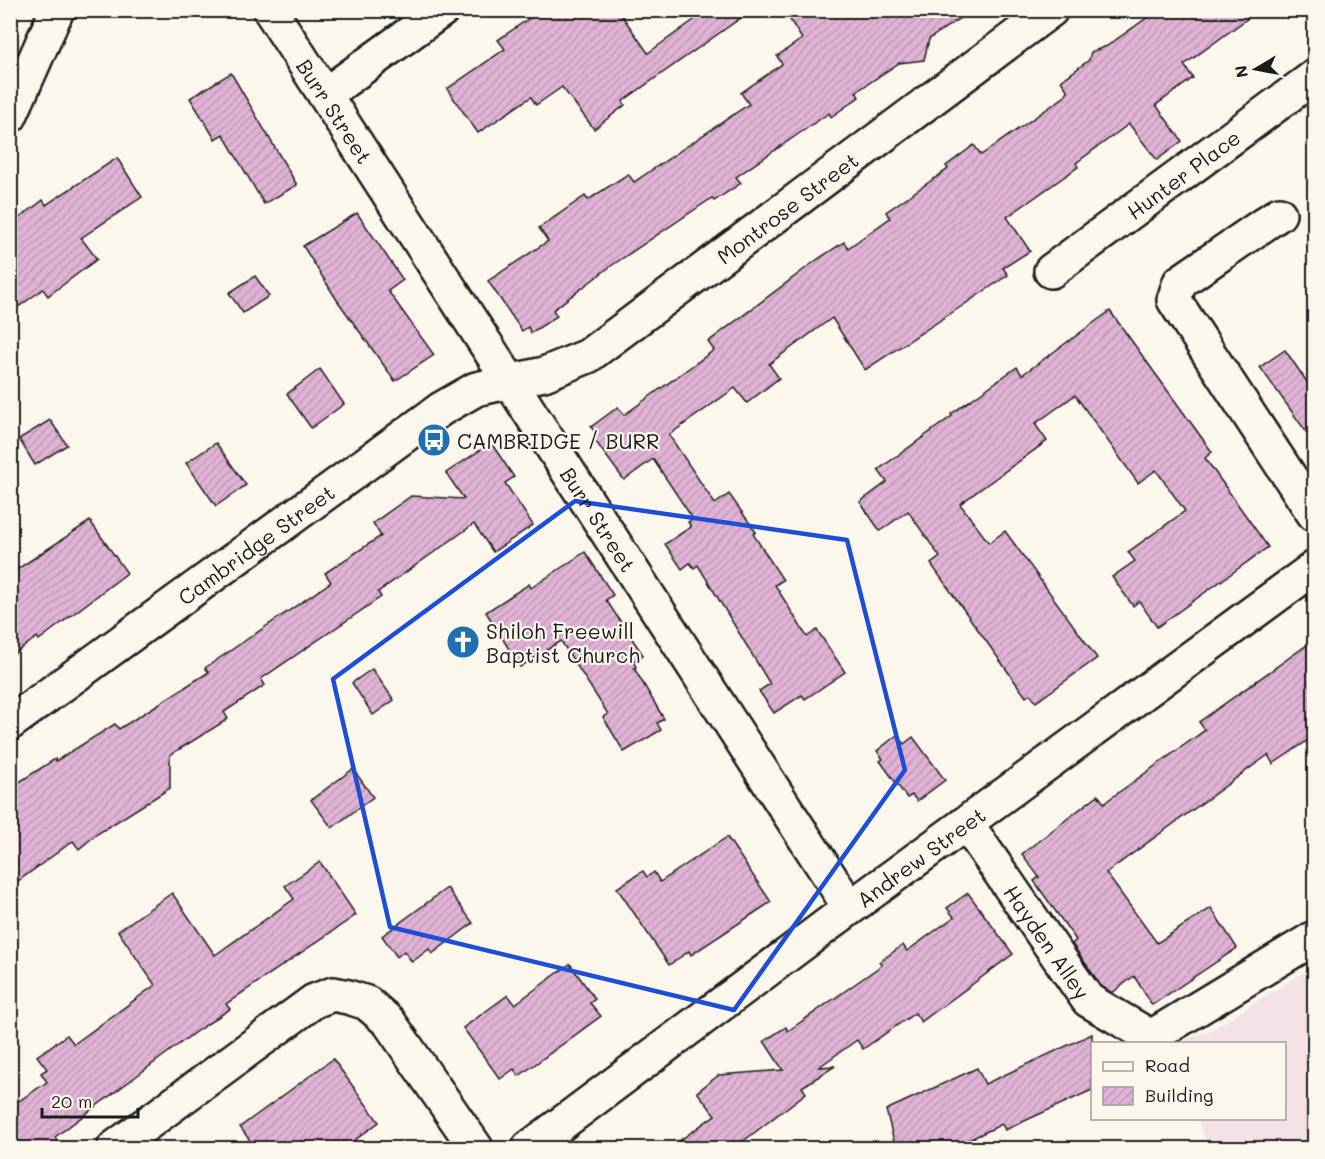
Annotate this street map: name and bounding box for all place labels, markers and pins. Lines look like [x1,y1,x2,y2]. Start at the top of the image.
bus stop icon: CAMBRIDGE / BURR [416,422,452,458]
place label: CAMBRIDGE / BURR [457,427,659,454]
place label: Shiloh Freewill Baptist Church [486,617,640,668]
church icon: Shiloh Freewill Baptist Church [445,624,481,660]

